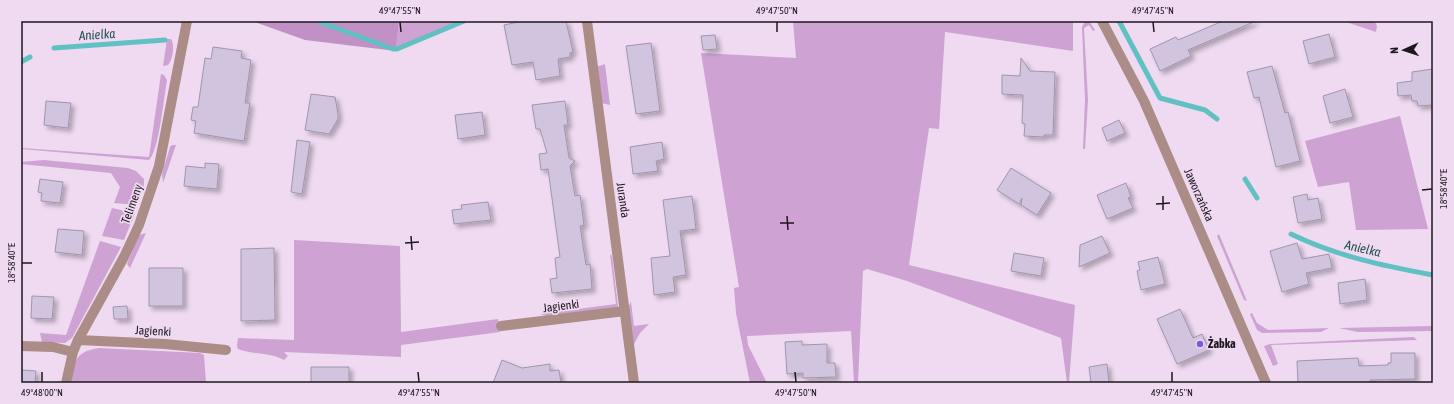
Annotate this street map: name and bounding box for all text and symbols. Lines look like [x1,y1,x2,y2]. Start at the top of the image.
text: 49°47'55"N [379,5,421,16]
text: 49°47'50"N [756,5,798,16]
text: 49°47'45"N [1132,5,1174,16]
water label: Anielka [77,26,116,43]
north arrow [1384,30,1424,70]
text: N [1388,47,1400,54]
street label: Jaworzańska [1181,166,1217,224]
text: 18°58'40"E [1438,168,1449,209]
street label: Juranda [614,181,632,219]
street label: Telimeny [118,182,146,226]
water label: Anielka [1342,237,1382,260]
text: 18°58'40"E [6,242,17,283]
street label: Jagienki [542,297,580,315]
street label: Jagienki [135,323,171,339]
place label: Żabka [1208,336,1236,351]
marker: Żabka [1195,339,1205,349]
text: 49°48'00"N [21,387,63,398]
text: 49°47'55"N [398,387,440,398]
text: 49°47'50"N [775,387,817,398]
text: 49°47'45"N [1151,387,1193,398]

